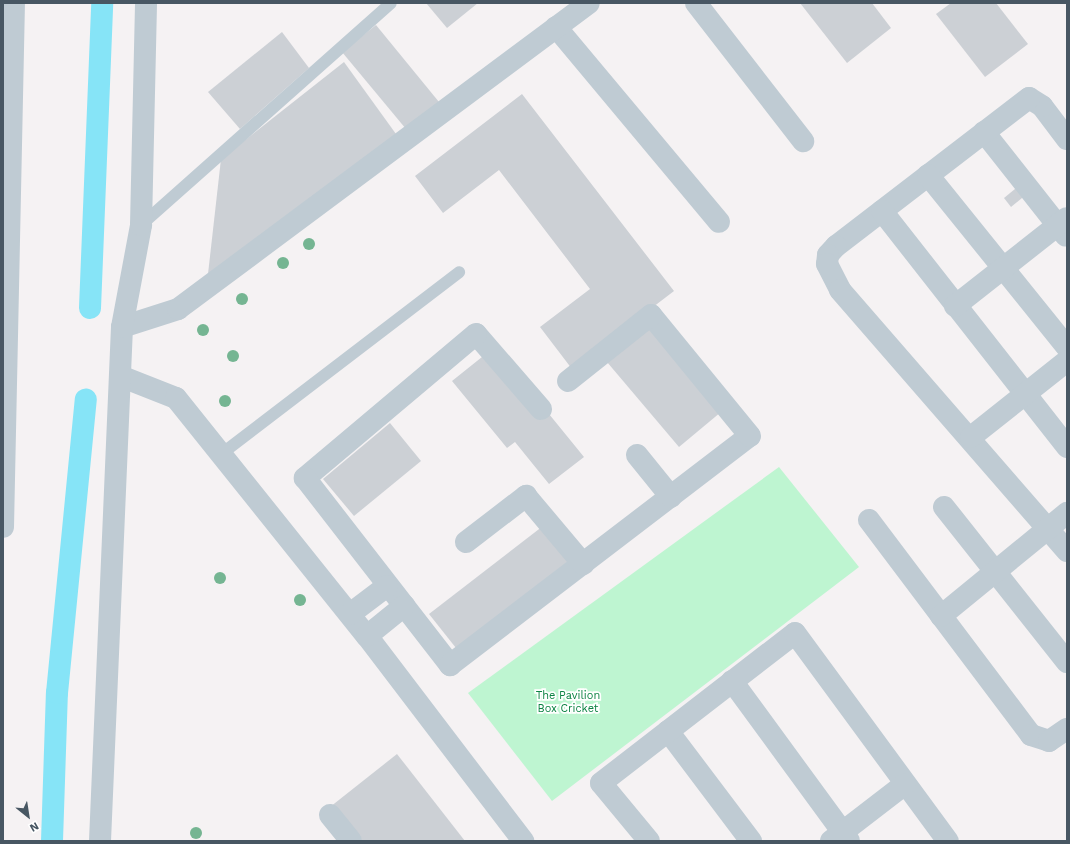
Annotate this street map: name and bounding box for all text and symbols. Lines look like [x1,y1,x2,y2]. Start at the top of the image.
park label: The Pavilion Box Cricket [536,690,600,716]
north arrow [8,796,48,836]
text: N [27,819,41,834]

